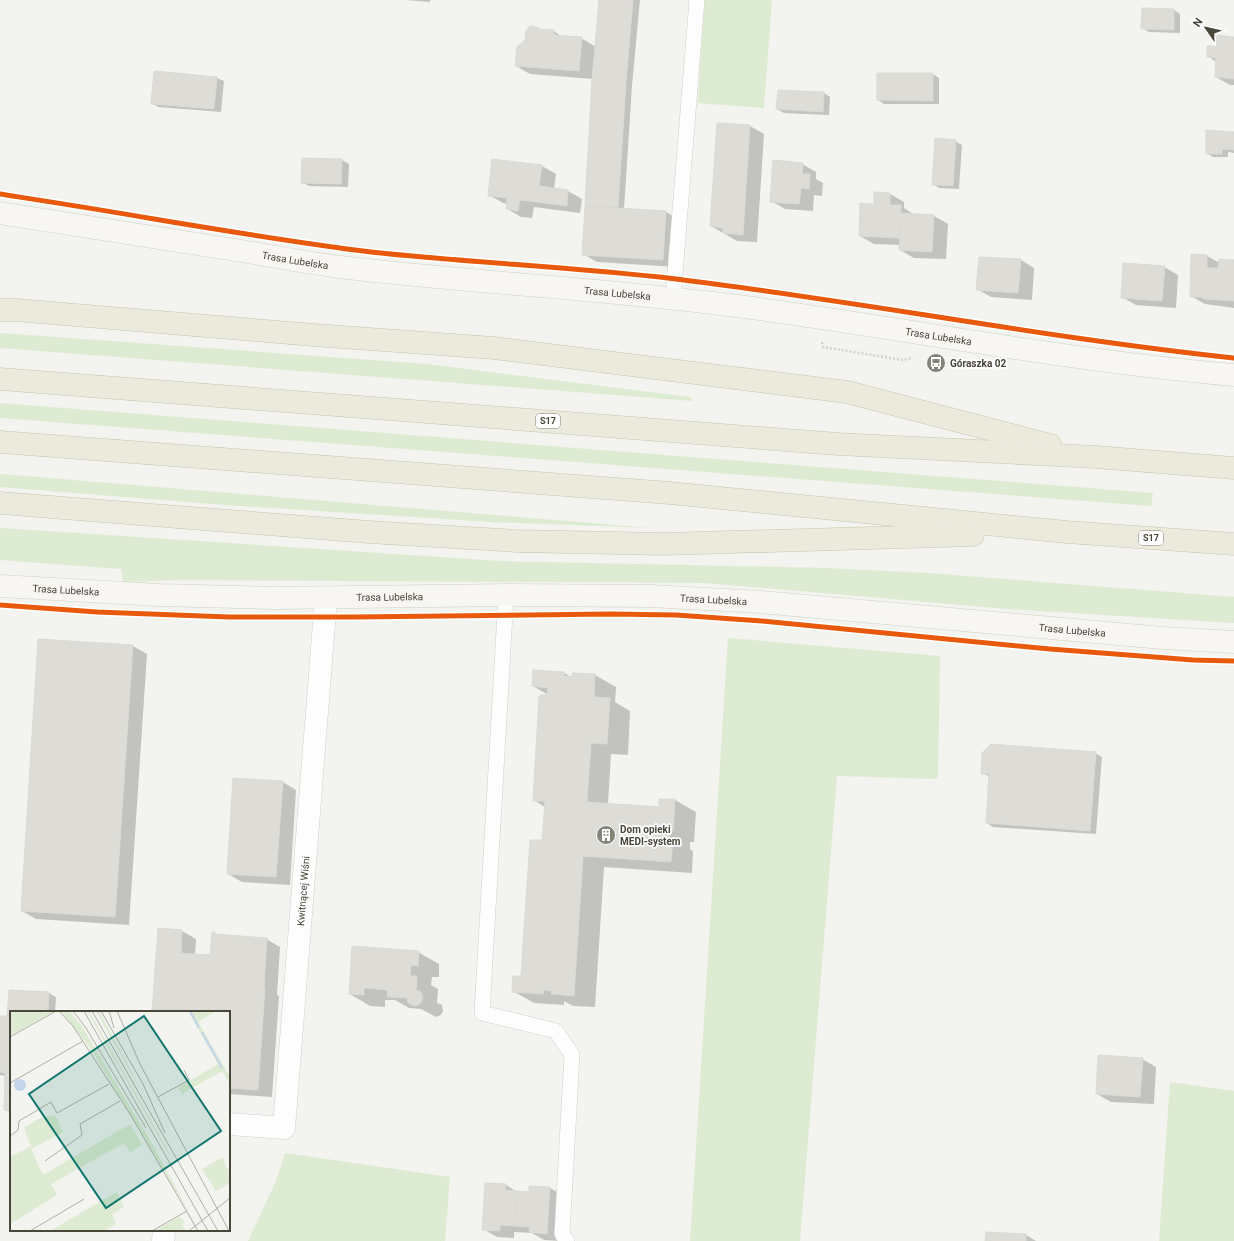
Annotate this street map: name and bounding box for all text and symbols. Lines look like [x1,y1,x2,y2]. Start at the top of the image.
north arrow [1186,8,1226,48]
text: N [1191,16,1206,30]
street label: Trasa Lubelska [261,250,329,271]
street label: Trasa Lubelska [584,285,651,302]
street label: Trasa Lubelska [904,326,972,347]
bus stop icon: Góraszka 02 [925,352,947,374]
place label: Góraszka 02 [950,358,1006,369]
road number: S17 [536,414,560,428]
road number: S17 [1139,531,1163,545]
street label: Trasa Lubelska [32,583,100,598]
street label: Trasa Lubelska [356,591,423,603]
street label: Trasa Lubelska [680,593,747,607]
street label: Trasa Lubelska [1038,622,1106,639]
building icon: Dom opieki MEDI-system [595,824,617,846]
place label: Dom opieki MEDI-system [620,824,681,847]
street label: Kwitnącej Wiśni [295,856,312,926]
inset map [10,1011,230,1231]

